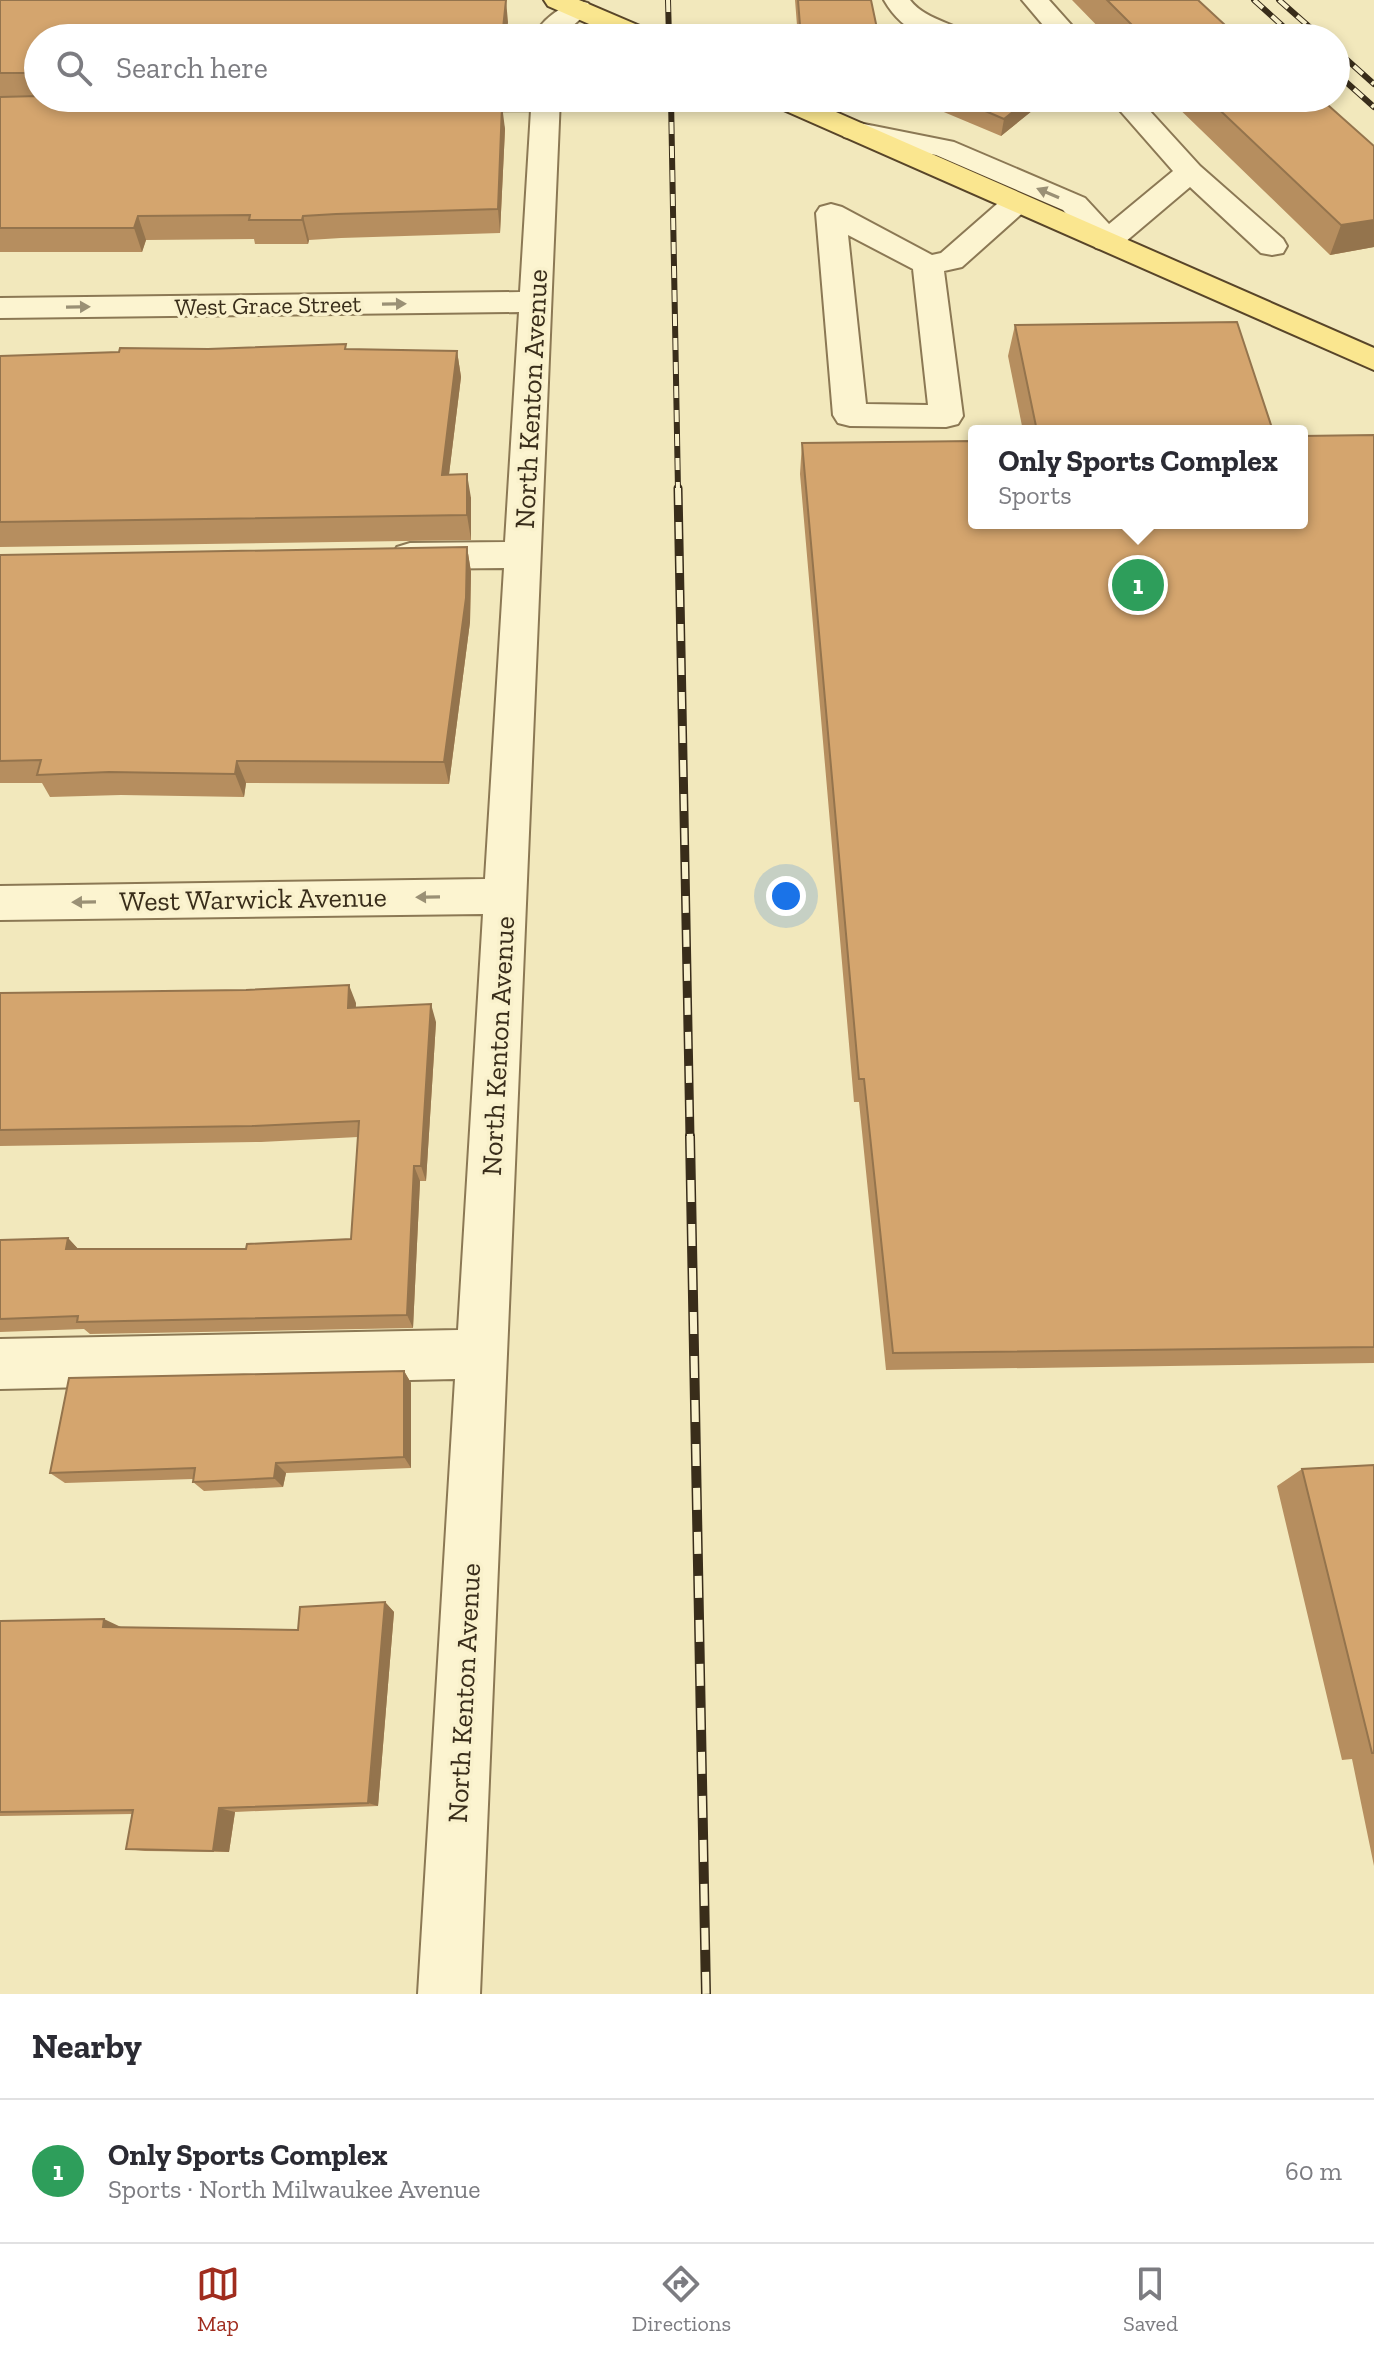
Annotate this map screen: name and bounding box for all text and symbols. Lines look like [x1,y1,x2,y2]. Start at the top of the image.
search box [24,24,1350,112]
icon: search [52,46,96,90]
text: Search here [116,50,268,86]
one-way arrow [1036,186,1060,199]
street label: North Kenton Avenue [508,268,554,530]
street label: West Grace Street [174,289,362,321]
one-way arrow [382,298,407,310]
one-way arrow [66,301,91,313]
popup [968,425,1308,529]
text: Only Sports Complex [998,443,1278,479]
text: Sports [998,479,1072,511]
pin: 1 [1112,555,1164,615]
your location [766,876,806,916]
street label: West Warwick Avenue [119,880,387,918]
one-way arrow [415,891,440,903]
one-way arrow [71,895,96,908]
street label: North Kenton Avenue [475,915,521,1177]
street label: North Kenton Avenue [441,1562,487,1824]
text: Nearby [32,2026,142,2067]
text: Only Sports Complex [108,2137,388,2173]
text: 1 [53,2155,63,2187]
text: 60 m [1285,2155,1342,2187]
text: Sports · North Milwaukee Avenue [108,2173,481,2205]
tab: Map [196,2262,240,2337]
tab: Directions [632,2262,731,2337]
tab: Saved [1123,2262,1178,2337]

